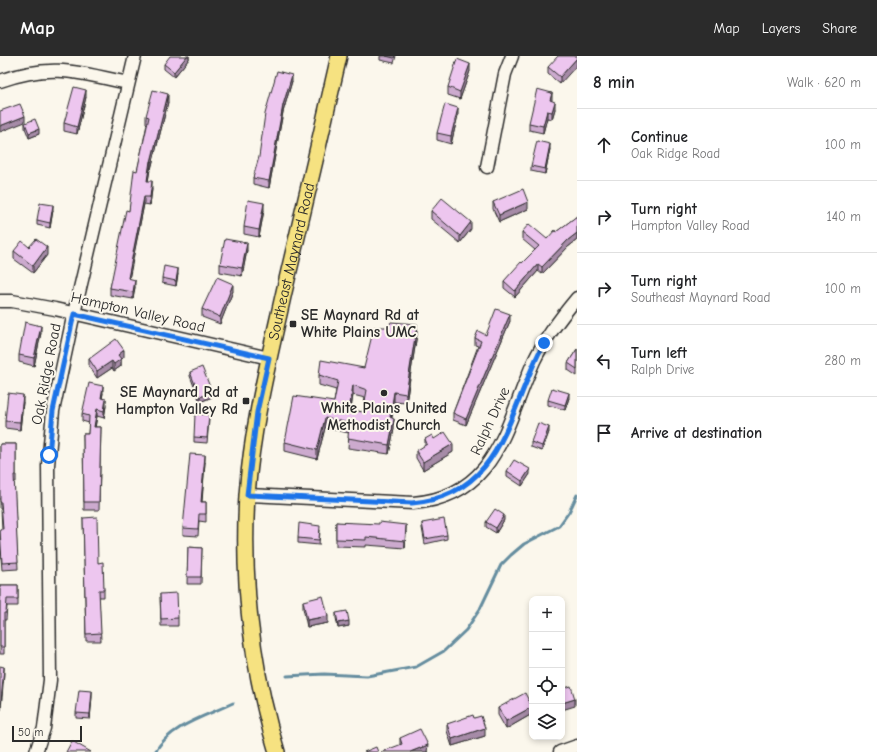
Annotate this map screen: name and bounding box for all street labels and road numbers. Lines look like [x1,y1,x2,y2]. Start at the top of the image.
street label: Southeast Maynard Road [264,181,319,342]
street label: Hampton Valley Road [69,288,207,336]
street label: Oak Ridge Road [27,322,65,426]
street label: Ralph Drive [466,384,514,458]

